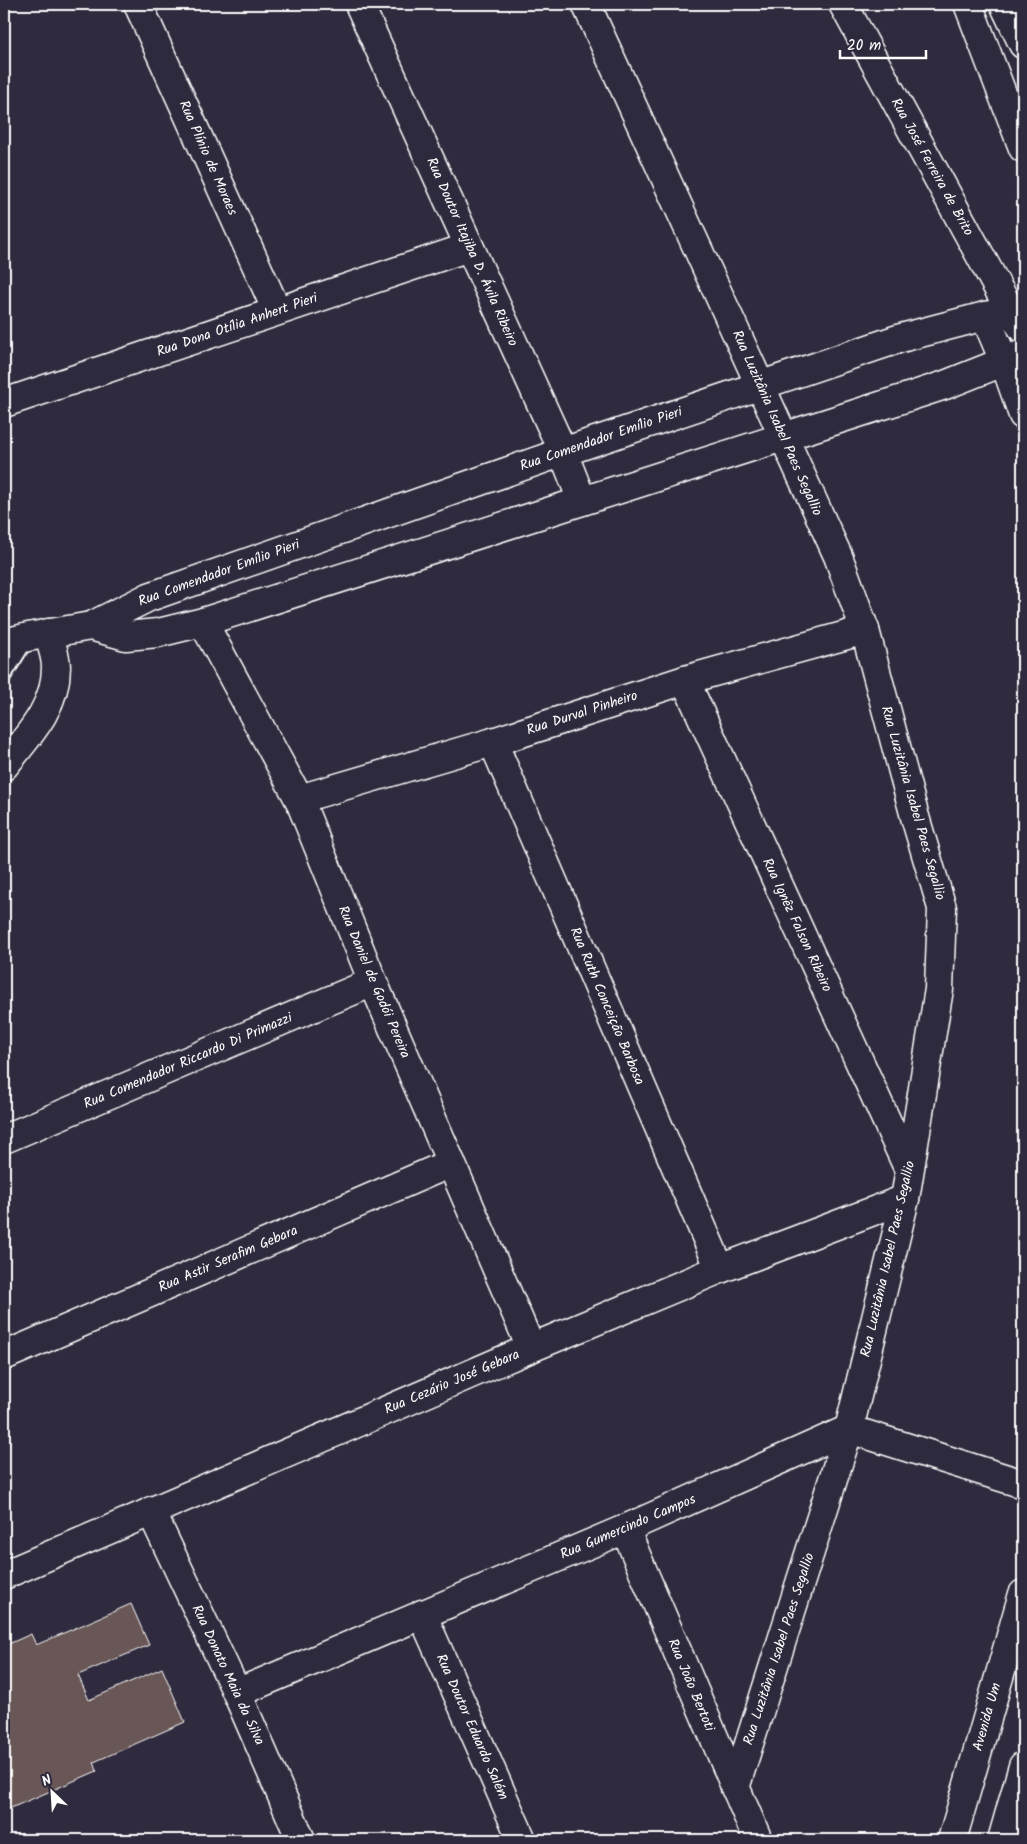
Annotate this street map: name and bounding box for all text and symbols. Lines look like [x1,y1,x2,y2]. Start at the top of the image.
scale bar [840,28,926,60]
text: 20 m [847,34,881,58]
street label: Rua José Ferreira de Brito [885,94,979,240]
street label: Rua Plínio de Moraes [173,97,243,219]
street label: Rua Doutor Itajiba D. Ávila Ribeiro [420,154,524,350]
street label: Rua Dona Otília Anhert Pieri [154,287,321,363]
street label: Rua Luzitânia Isabel Paes Segallio [726,327,828,519]
street label: Rua Comendador Emílio Pieri [517,401,686,477]
street label: Rua Comendador Emílio Pieri [135,533,303,612]
street label: Rua Durval Pinheiro [524,685,640,741]
street label: Rua Luzitânia Isabel Paes Segallio [875,703,951,903]
street label: Rua Ignêz Falson Ribeiro [756,854,838,996]
street label: Rua Daniel de Godói Pereira [332,902,416,1062]
street label: Rua Ruth Conceição Barbosa [564,924,650,1088]
street label: Rua Comendador Riccardo Di Primazzi [80,1007,296,1115]
street label: Rua Luzitânia Isabel Paes Segallio [855,1159,921,1359]
street label: Rua Astir Serafim Gebara [155,1220,301,1298]
street label: Rua Cezário José Gebara [381,1344,523,1420]
street label: Rua Gumercindo Campos [557,1488,699,1566]
street label: Rua Luzitânia Isabel Paes Segallio [737,1550,821,1748]
street label: Rua Donato Maia da Silva [186,1601,270,1749]
street label: Rua João Bertoti [662,1635,721,1735]
street label: Rua Doutor Eduardo Salém [430,1650,514,1804]
street label: Avenida Um [967,1680,1007,1754]
north arrow [28,1766,78,1816]
text: N [38,1769,56,1793]

